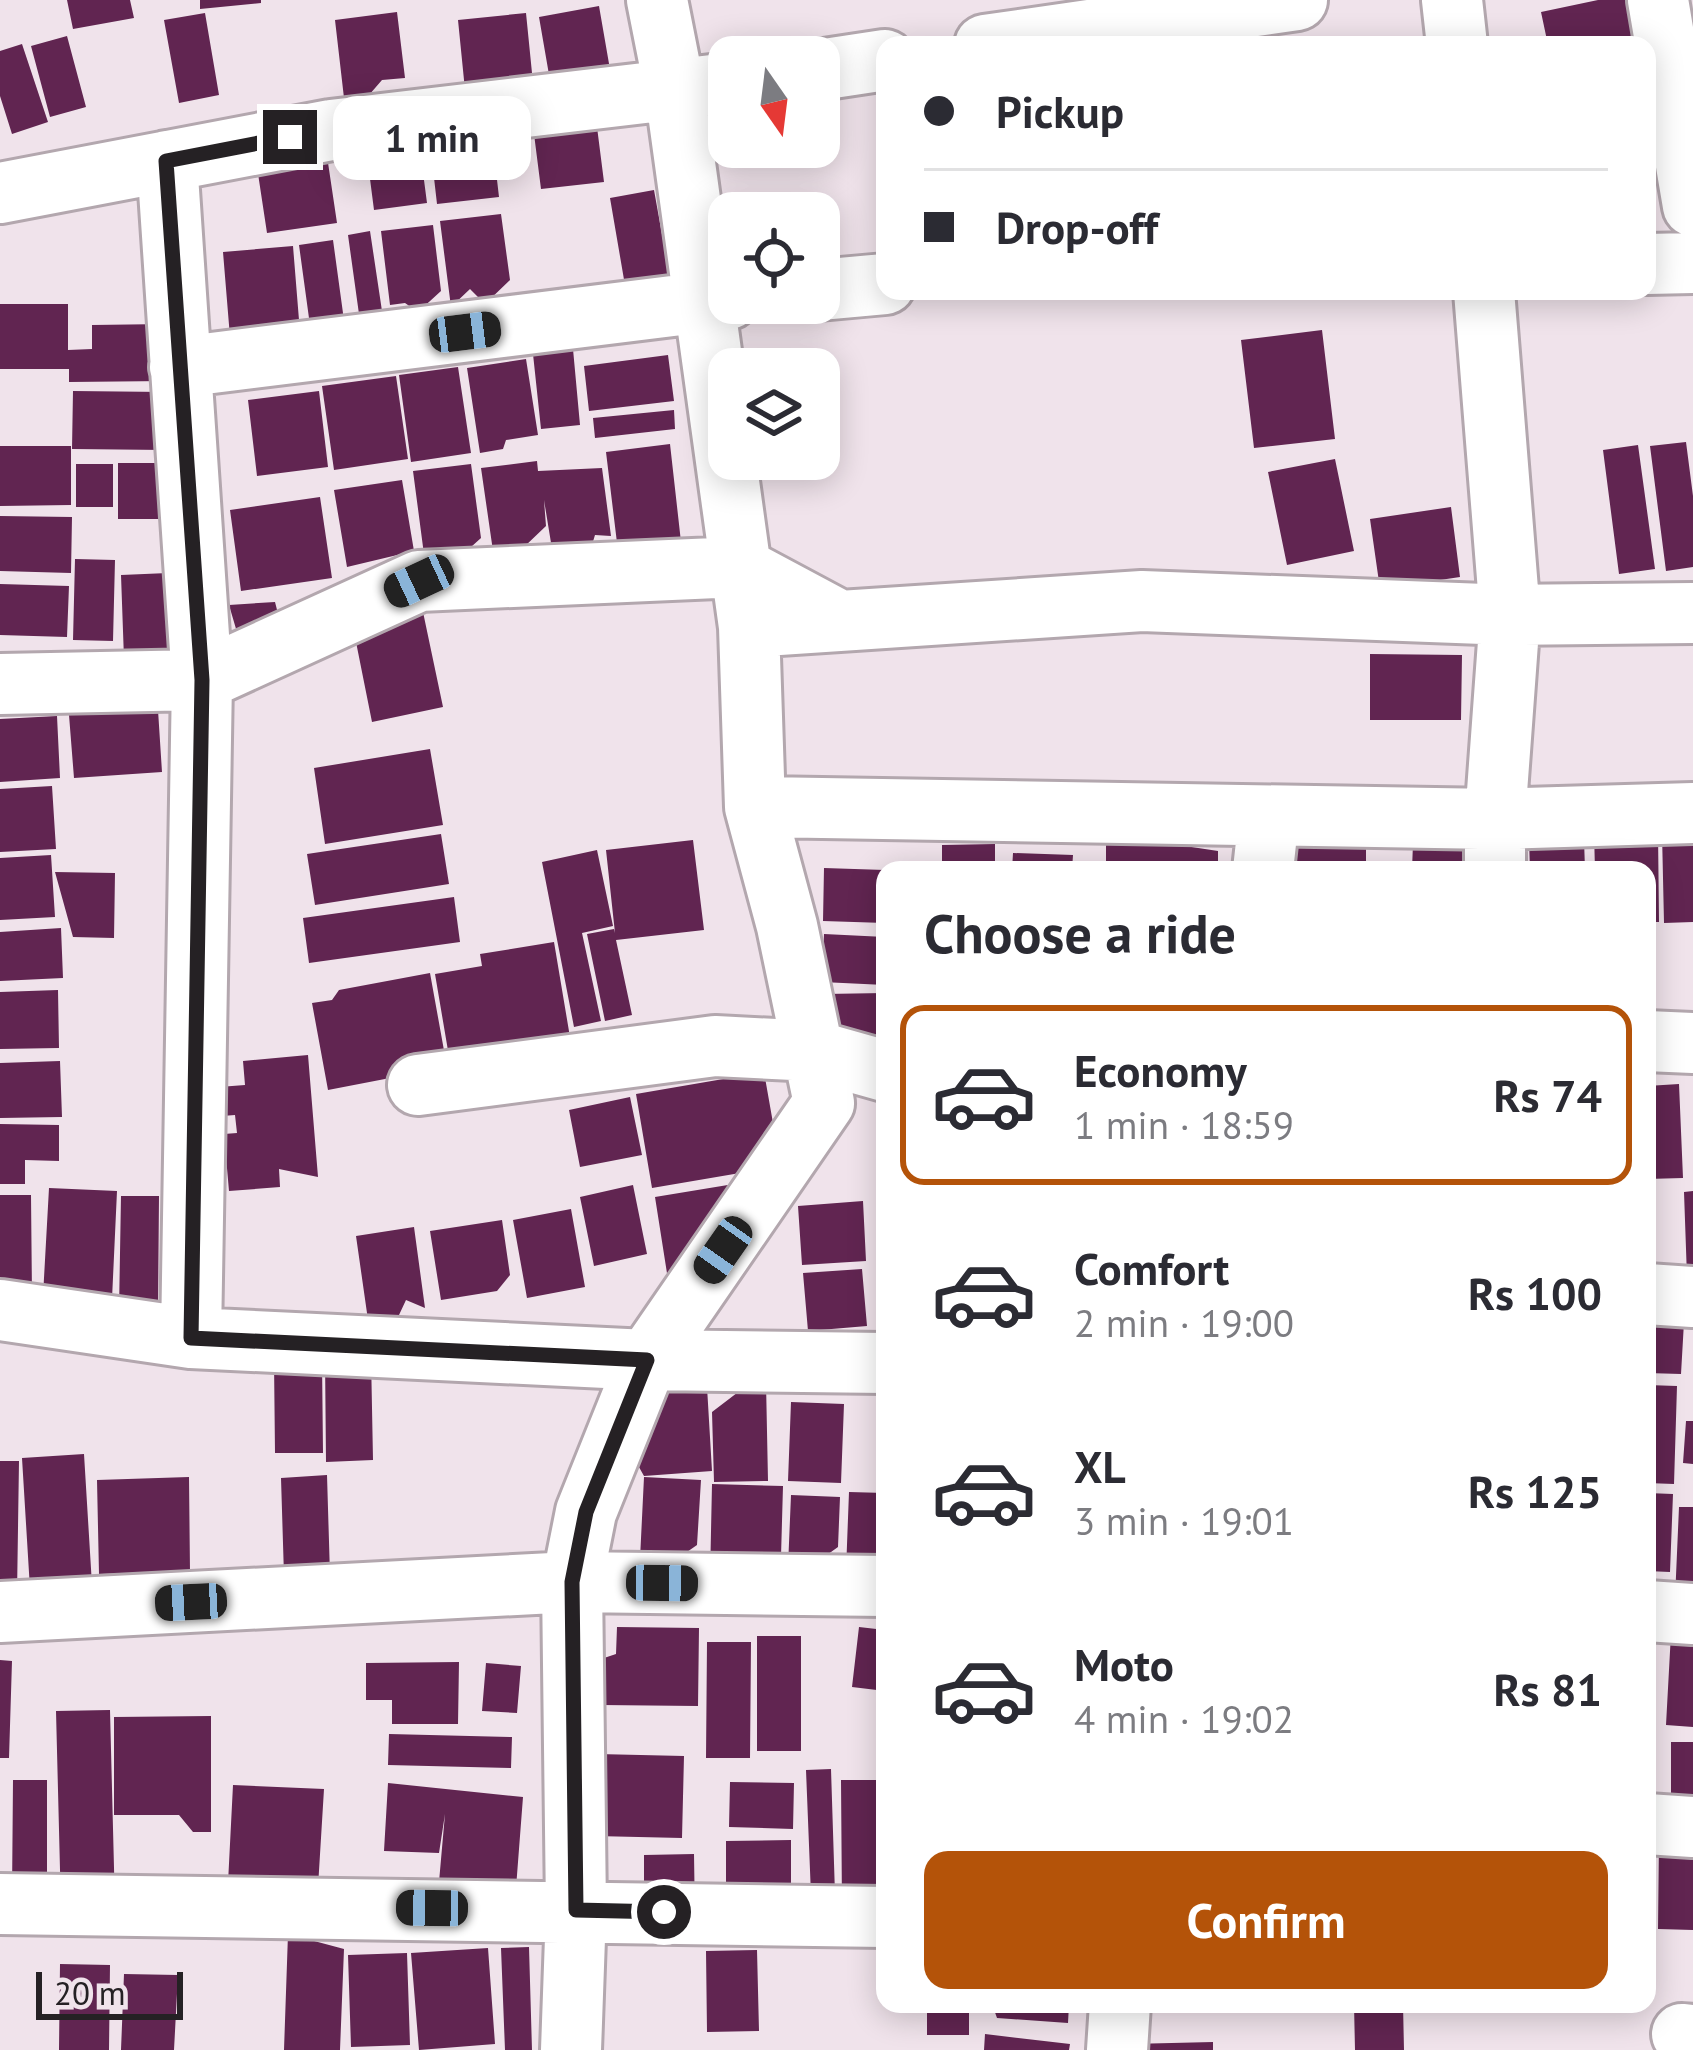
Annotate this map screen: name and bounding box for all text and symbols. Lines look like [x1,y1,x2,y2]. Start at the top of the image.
north arrow [708,36,840,168]
map controls [708,36,840,480]
text: Pickup [996,82,1124,140]
callout: 1 min [332,95,530,179]
route end [263,110,317,164]
text: 1 min [384,112,480,163]
button: locate [708,192,840,324]
text: Drop-off [996,198,1158,256]
car [427,310,503,354]
button: layers [708,348,840,480]
car [379,549,459,613]
text: Choose a ride [924,898,1236,968]
icon: car [930,1041,1038,1149]
text: Economy [1074,1041,1247,1099]
text: Rs 74 [1494,1066,1602,1124]
text: 1 min · 18:59 [1074,1099,1294,1150]
car [688,1210,758,1290]
icon: car [930,1239,1038,1347]
text: Comfort [1074,1239,1229,1297]
text: Rs 100 [1468,1264,1602,1322]
text: 2 min · 19:00 [1074,1297,1294,1348]
icon: car [930,1437,1038,1545]
text: XL [1074,1437,1126,1495]
text: Rs 125 [1468,1462,1602,1520]
text: 3 min · 19:01 [1074,1495,1294,1546]
car [626,1564,698,1602]
car [154,1582,228,1622]
icon: car [930,1635,1038,1743]
text: Moto [1074,1635,1174,1693]
text: Rs 81 [1494,1660,1602,1718]
text: 4 min · 19:02 [1074,1693,1294,1744]
button: Confirm [924,1851,1608,1989]
route start [637,1885,691,1939]
car [396,1889,468,1927]
scale bar [36,1966,183,2019]
text: 20 m [54,1971,126,2014]

